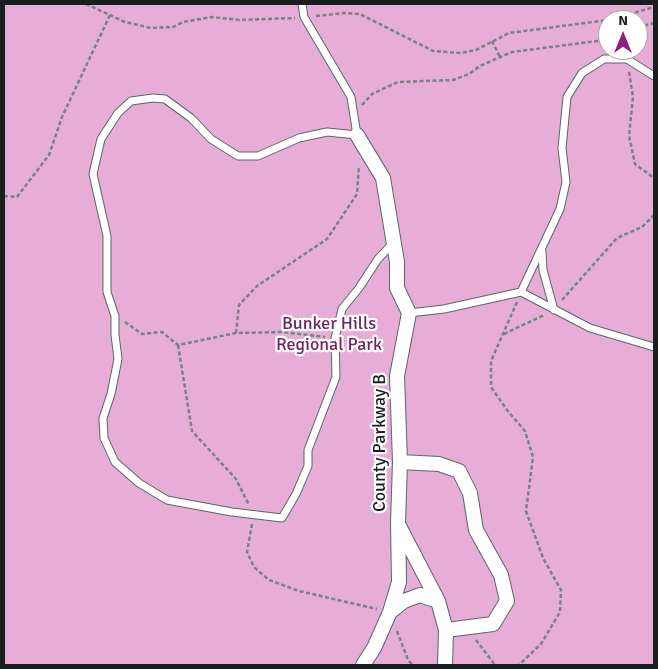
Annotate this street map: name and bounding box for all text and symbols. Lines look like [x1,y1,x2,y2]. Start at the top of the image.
north arrow [598,10,648,60]
text: N [618,12,628,29]
park label: Bunker Hills Regional Park [276,313,382,356]
street label: County Parkway B [369,374,391,512]

